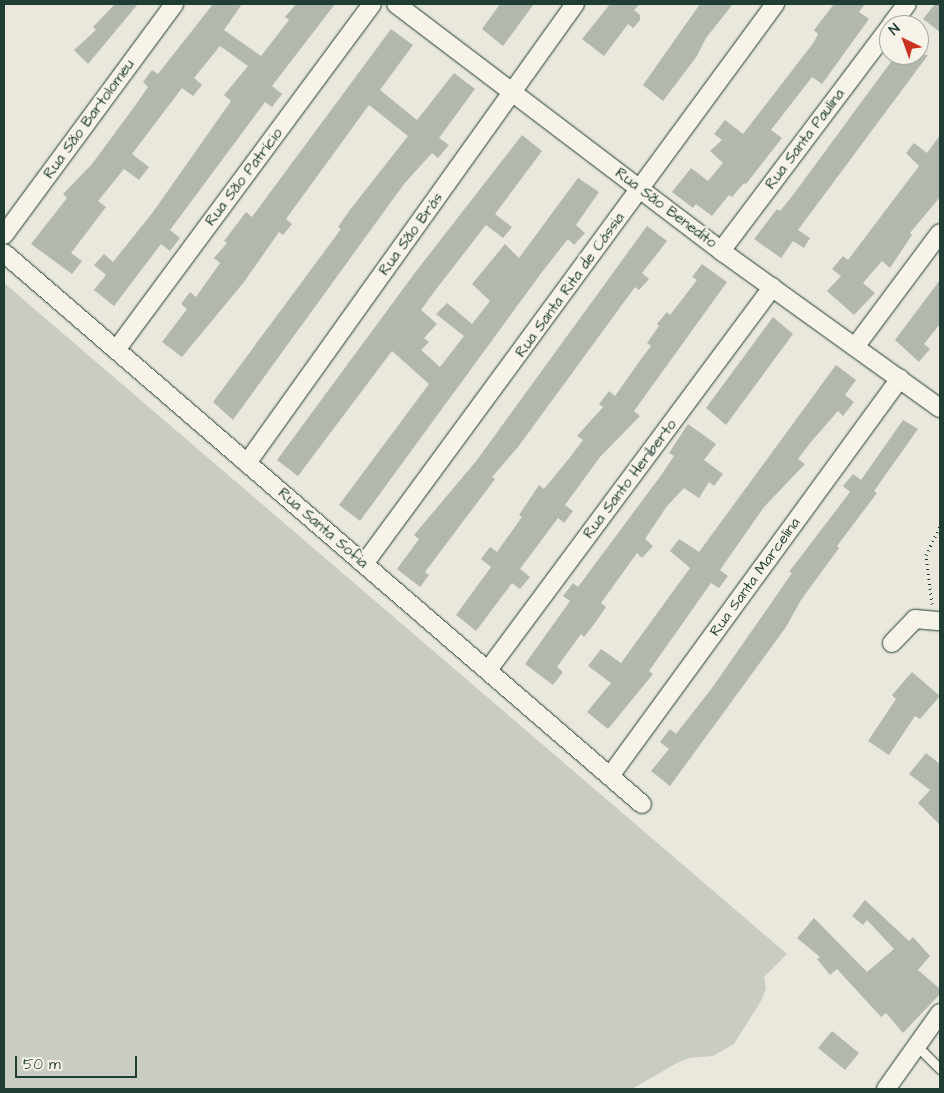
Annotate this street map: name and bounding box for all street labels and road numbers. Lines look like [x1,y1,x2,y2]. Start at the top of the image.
street label: Rua São Bartolomeu [40,56,138,182]
street label: Rua Santa Paulina [761,85,849,193]
street label: Rua São Patrício [201,125,287,229]
street label: Rua São Benedito [612,164,720,252]
street label: Rua São Brás [375,189,447,279]
street label: Rua Santa Rita de Cássia [512,209,628,361]
street label: Rua Santo Heriberto [579,416,681,542]
street label: Rua Santa Sofia [274,484,372,572]
street label: Rua Santa Marcelina [706,514,804,640]

